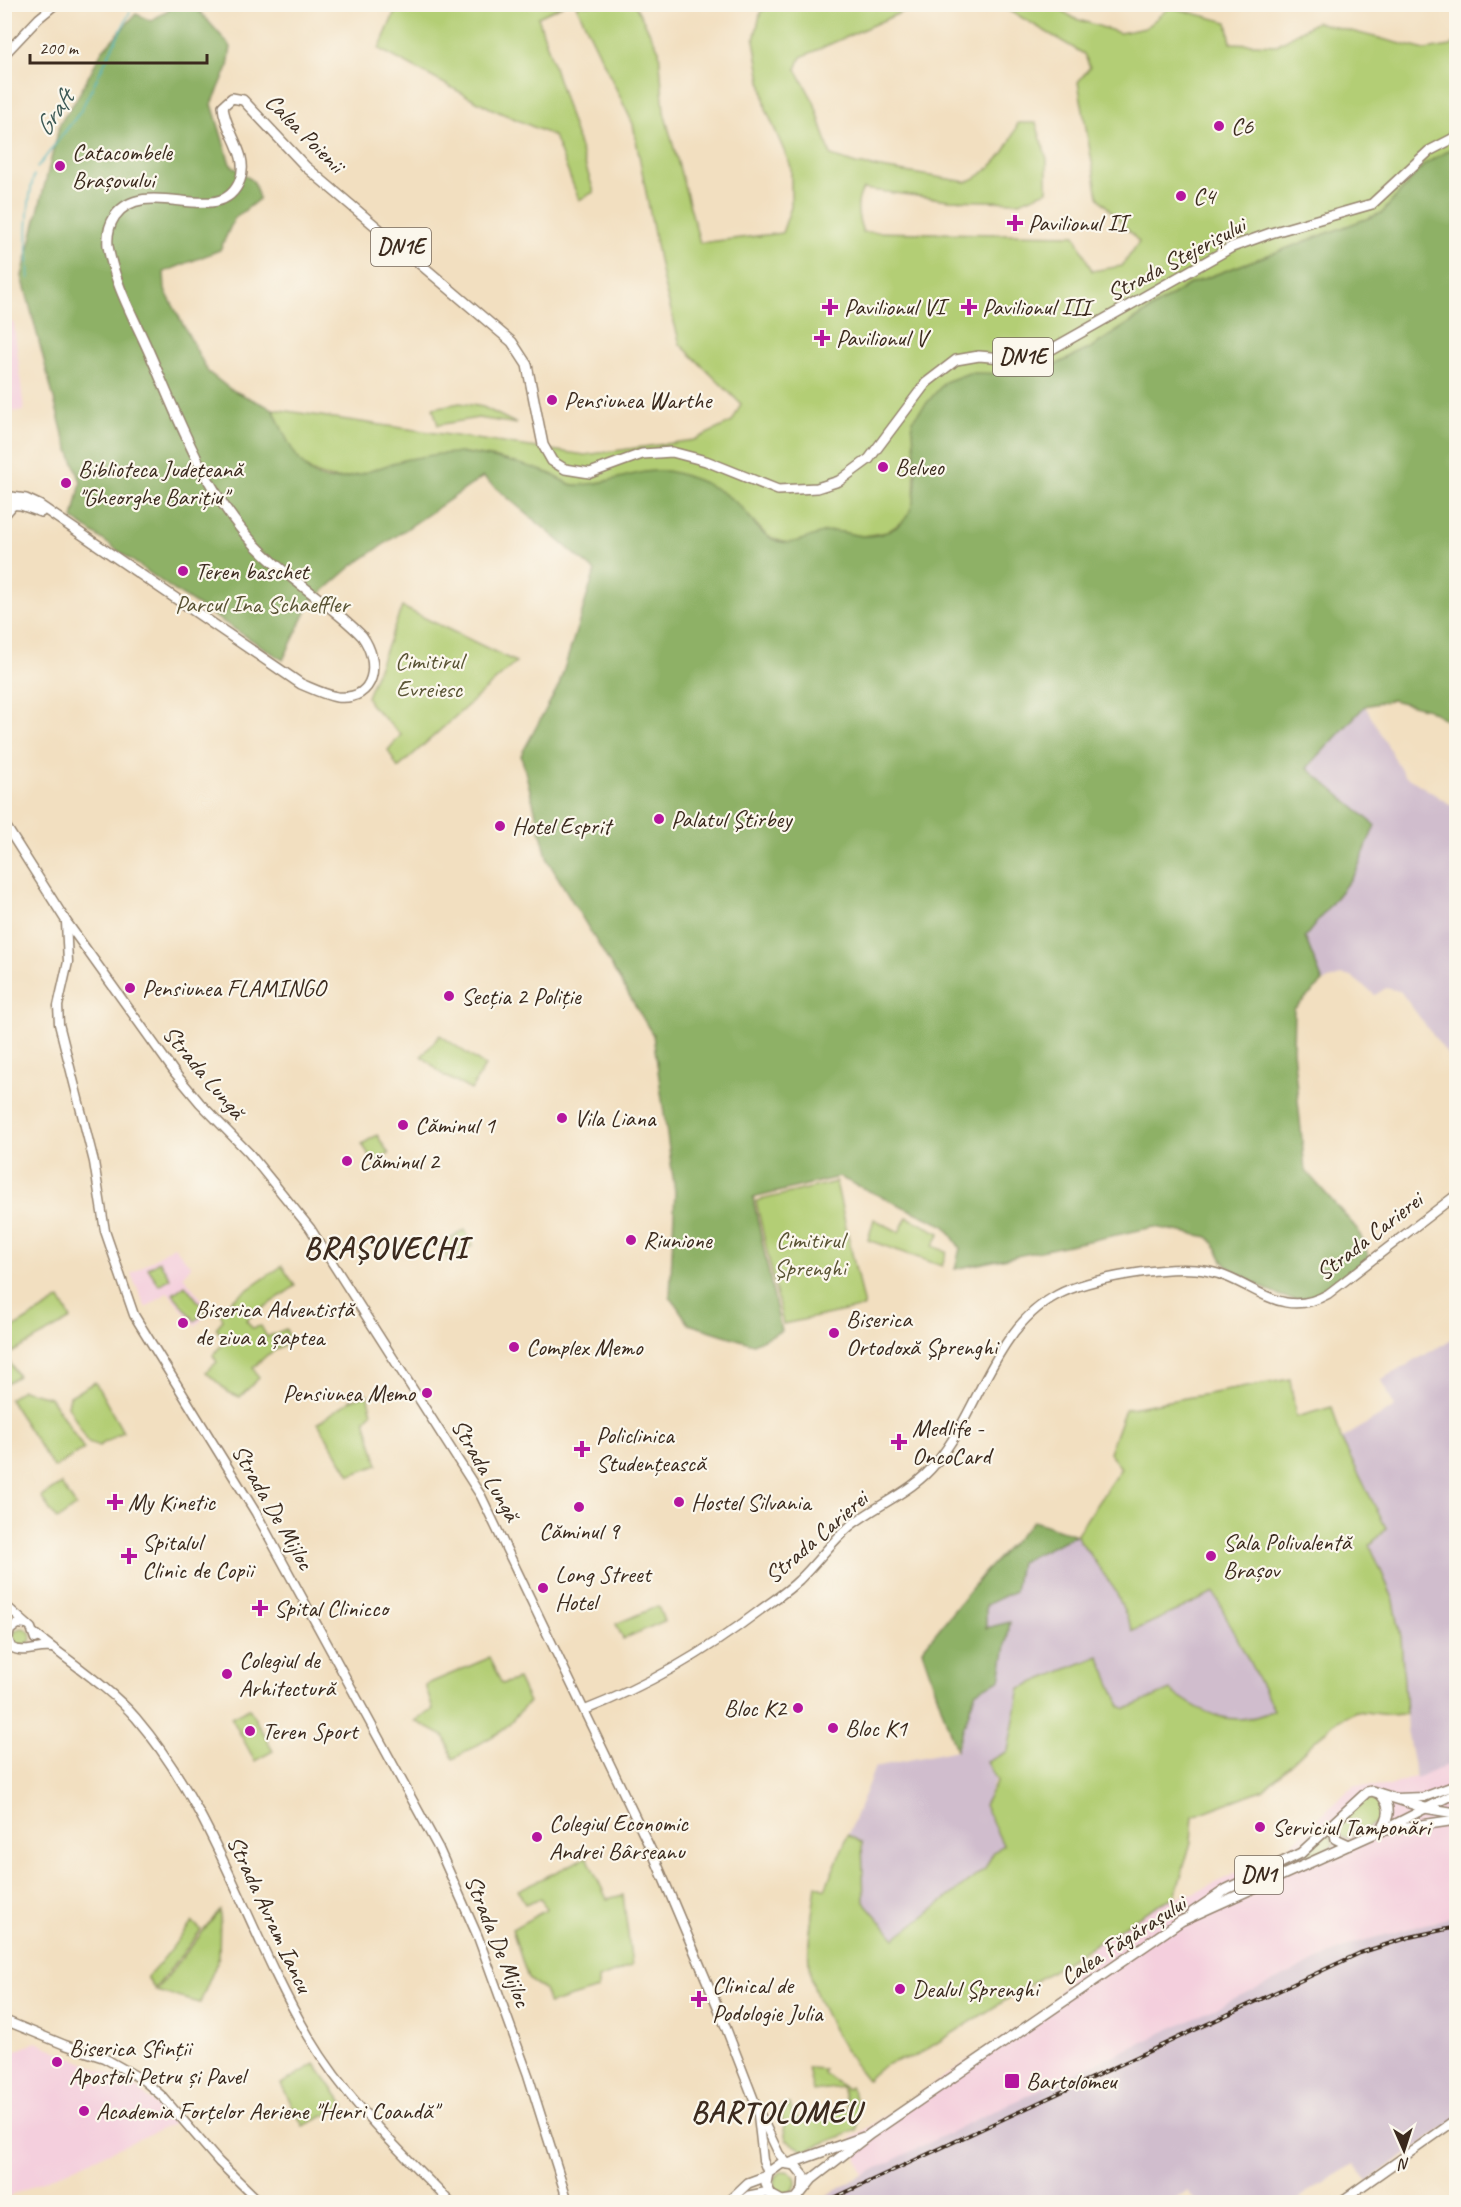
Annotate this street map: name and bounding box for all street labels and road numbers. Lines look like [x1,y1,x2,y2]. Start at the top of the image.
street label: Calea Poienii [259,87,353,181]
street label: Strada Stejerișului [1102,208,1253,308]
road number: DN1E [371,228,431,266]
road number: DN1E [993,338,1053,376]
street label: Strada Lungă [156,1019,253,1127]
street label: Strada Carierei [1310,1183,1430,1287]
street label: Strada Lungă [445,1414,528,1529]
street label: Strada De Mijloc [225,1439,321,1576]
street label: Strada Carierei [758,1482,876,1590]
street label: Strada Avram Iancu [221,1831,320,1999]
road number: DN1 [1235,1856,1283,1894]
street label: Strada De Mijloc [458,1871,538,2012]
street label: Calea Făgărașului [1055,1886,1194,1992]

